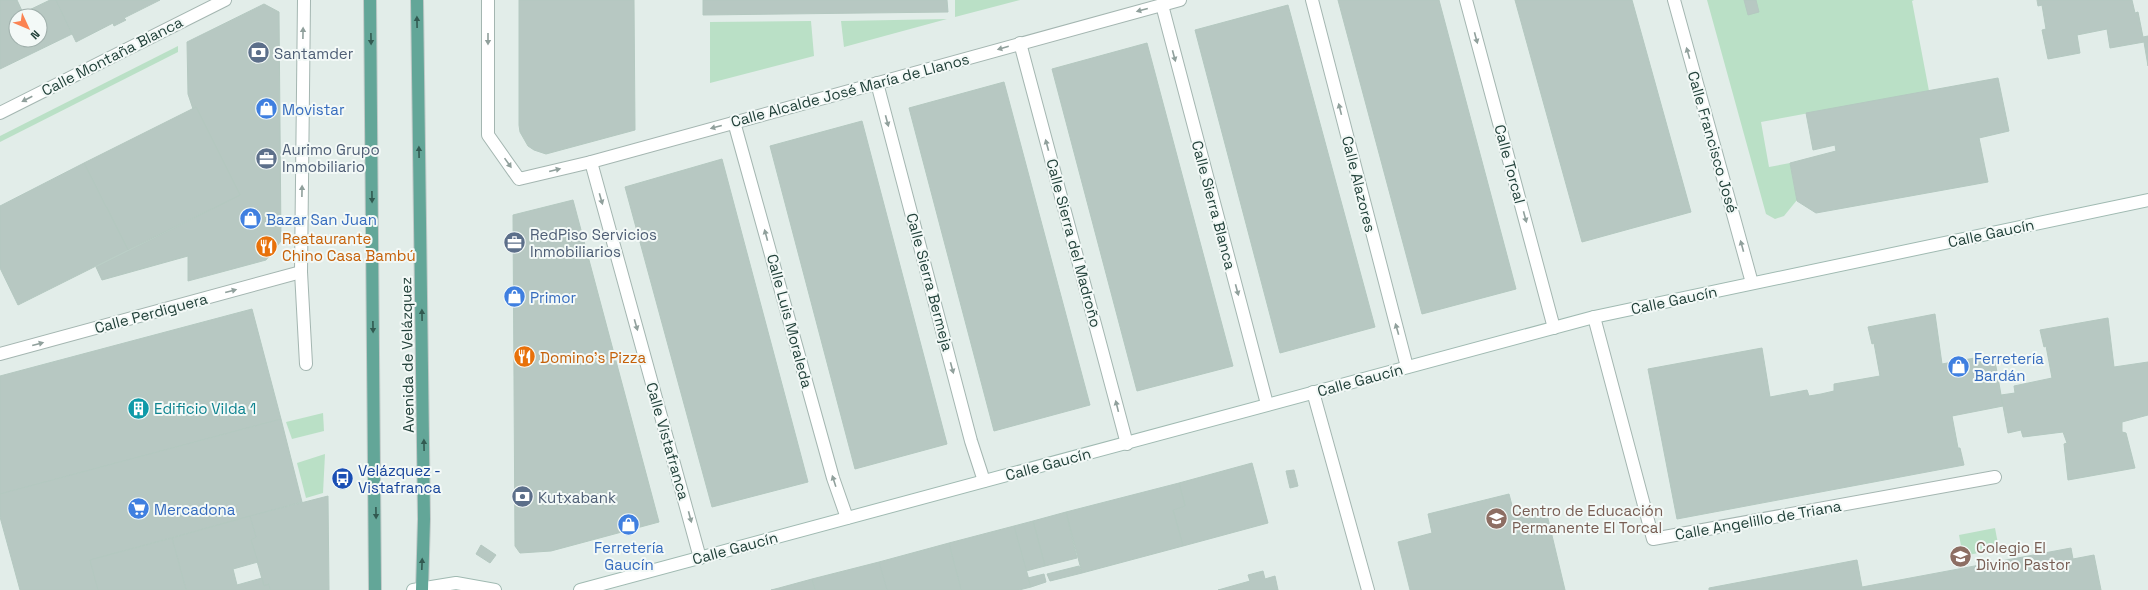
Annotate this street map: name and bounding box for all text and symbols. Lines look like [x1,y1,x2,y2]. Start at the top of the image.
one-way arrow [1136,7,1148,13]
north arrow [8,8,48,48]
street label: Calle Montaña Blanca [38,12,186,100]
one-way arrow [414,15,420,28]
one-way arrow [300,26,306,39]
text: N [28,27,43,42]
one-way arrow [1474,31,1480,44]
one-way arrow [367,33,374,45]
one-way arrow [485,33,491,46]
bank icon: Santamder [245,40,271,66]
place label: Santamder [274,44,354,63]
one-way arrow [997,45,1009,51]
one-way arrow [1685,47,1691,59]
street label: Calle Alcalde José María de Llanos [729,49,971,131]
one-way arrow [1172,50,1178,63]
street label: Calle Francisco José [1684,69,1742,215]
one-way arrow [21,96,33,102]
shop icon: Movistar [254,96,280,122]
place label: Movistar [282,100,345,119]
one-way arrow [1337,102,1343,114]
one-way arrow [884,115,890,127]
street label: Calle Torcal [1490,122,1530,206]
one-way arrow [710,124,722,130]
street label: Calle Alazores [1338,134,1380,234]
street label: Calle Sierra Blanca [1188,138,1240,272]
one-way arrow [1044,139,1050,151]
place label: Aurimo Grupo Inmobiliario [282,140,380,176]
office icon: Aurimo Grupo Inmobiliario [253,145,279,171]
one-way arrow [416,145,422,158]
street label: Calle Sierra del Madroño [1042,157,1106,329]
one-way arrow [504,158,512,168]
one-way arrow [549,167,561,173]
one-way arrow [299,184,305,197]
one-way arrow [369,191,375,204]
one-way arrow [598,194,604,206]
shop icon: Bazar San Juan [237,206,263,232]
place label: Bazar San Juan [266,210,377,229]
street label: Calle Sierra Bermeja [902,211,958,353]
one-way arrow [1522,211,1528,224]
street label: Calle Gaucín [1946,215,2036,251]
place label: RedPiso Servicios Inmobiliarios [530,225,657,261]
one-way arrow [763,228,769,240]
place label: Reataurante Chino Casa Bambú [282,229,416,265]
office icon: RedPiso Servicios Inmobiliarios [502,230,528,256]
restaurant icon: Reataurante Chino Casa Bambú [254,234,280,260]
one-way arrow [1739,240,1745,252]
street label: Calle Luis Moraleda [763,252,817,391]
street label: Avenida de Velázquez [396,277,418,433]
street label: Calle Gaucín [1629,282,1719,318]
shop icon: Primor [502,284,528,310]
one-way arrow [1234,285,1240,297]
one-way arrow [225,288,237,294]
place label: Primor [530,288,577,307]
street label: Calle Perdiguera [92,289,210,337]
one-way arrow [419,309,426,321]
one-way arrow [633,319,639,331]
one-way arrow [370,321,377,333]
one-way arrow [1394,323,1400,335]
one-way arrow [31,340,44,346]
restaurant icon: Domino's Pizza [512,344,538,370]
place label: Domino's Pizza [540,348,647,367]
place label: Ferretería Bardán [1974,349,2044,385]
shop icon: Ferretería Bardán [1946,354,1972,380]
street label: Calle Gaucín [1315,359,1405,401]
one-way arrow [950,362,956,375]
street label: Calle Vistafranca [642,380,694,502]
building icon: Edificio Vilda 1 [126,395,152,421]
place label: Edificio Vilda 1 [154,399,256,418]
one-way arrow [1114,400,1120,412]
one-way arrow [421,438,427,451]
street label: Calle Gaucín [1003,443,1093,485]
place label: Velázquez - Vistafranca [358,461,442,497]
bus stop icon: Velázquez - Vistafranca [329,466,355,492]
one-way arrow [831,475,837,487]
bank icon: Kutxabank [510,484,536,510]
place label: Kutxabank [538,488,616,507]
supermarket icon: Mercadona [125,496,151,522]
street label: Calle Angelillo de Triana [1673,496,1843,544]
place label: Mercadona [154,500,236,519]
place label: Centro de Educación Permanente El Torcal [1512,501,1663,537]
school or university icon: Centro de Educación Permanente El Torcal [1484,506,1510,532]
one-way arrow [372,507,379,519]
shop icon: Ferretería Gaucín [616,511,642,537]
one-way arrow [687,511,693,523]
street label: Calle Gaucín [690,527,780,569]
place label: Ferretería Gaucín [594,538,664,574]
place label: Colegio El Divino Pastor [1976,538,2071,574]
school or university icon: Colegio El Divino Pastor [1947,543,1973,569]
one-way arrow [419,558,426,570]

